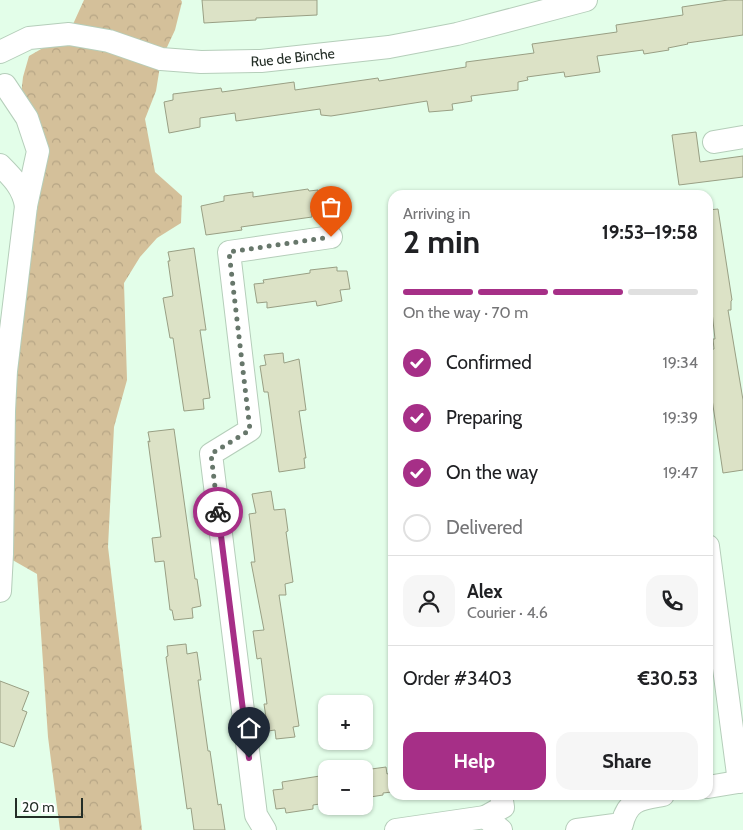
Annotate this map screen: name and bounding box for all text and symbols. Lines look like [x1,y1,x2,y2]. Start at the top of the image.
street label: Rue de Binche [251,44,336,70]
pin [310,186,352,237]
icon: bag [317,193,345,221]
text: Arriving in [403,204,470,223]
text: 19:53–19:58 [602,221,698,244]
text: 2 min [403,222,480,261]
text: On the way · 70 m [403,303,528,322]
icon: check [403,349,431,377]
text: Confirmed [446,351,532,374]
text: 19:34 [662,353,698,372]
icon: check [403,404,431,432]
text: Preparing [446,406,522,429]
text: 19:39 [663,408,698,427]
icon: check [403,459,431,487]
text: On the way [446,461,538,484]
text: 19:47 [663,463,698,482]
courier [193,487,243,537]
icon: bike [204,498,232,526]
text: Delivered [446,516,523,539]
button: person [403,575,455,627]
button: phone [646,575,698,627]
text: Alex [467,580,503,603]
text: Courier · 4.6 [467,603,548,622]
text: Order #3403 [403,667,512,690]
text: €30.53 [638,667,698,690]
map controls [318,695,373,815]
button: + [318,695,373,750]
pin [228,707,270,758]
icon: home [235,714,263,742]
button: Help [403,732,546,790]
button: Share [556,732,698,790]
button: − [318,760,373,815]
scale bar [15,795,82,818]
text: 20 m [22,798,55,816]

